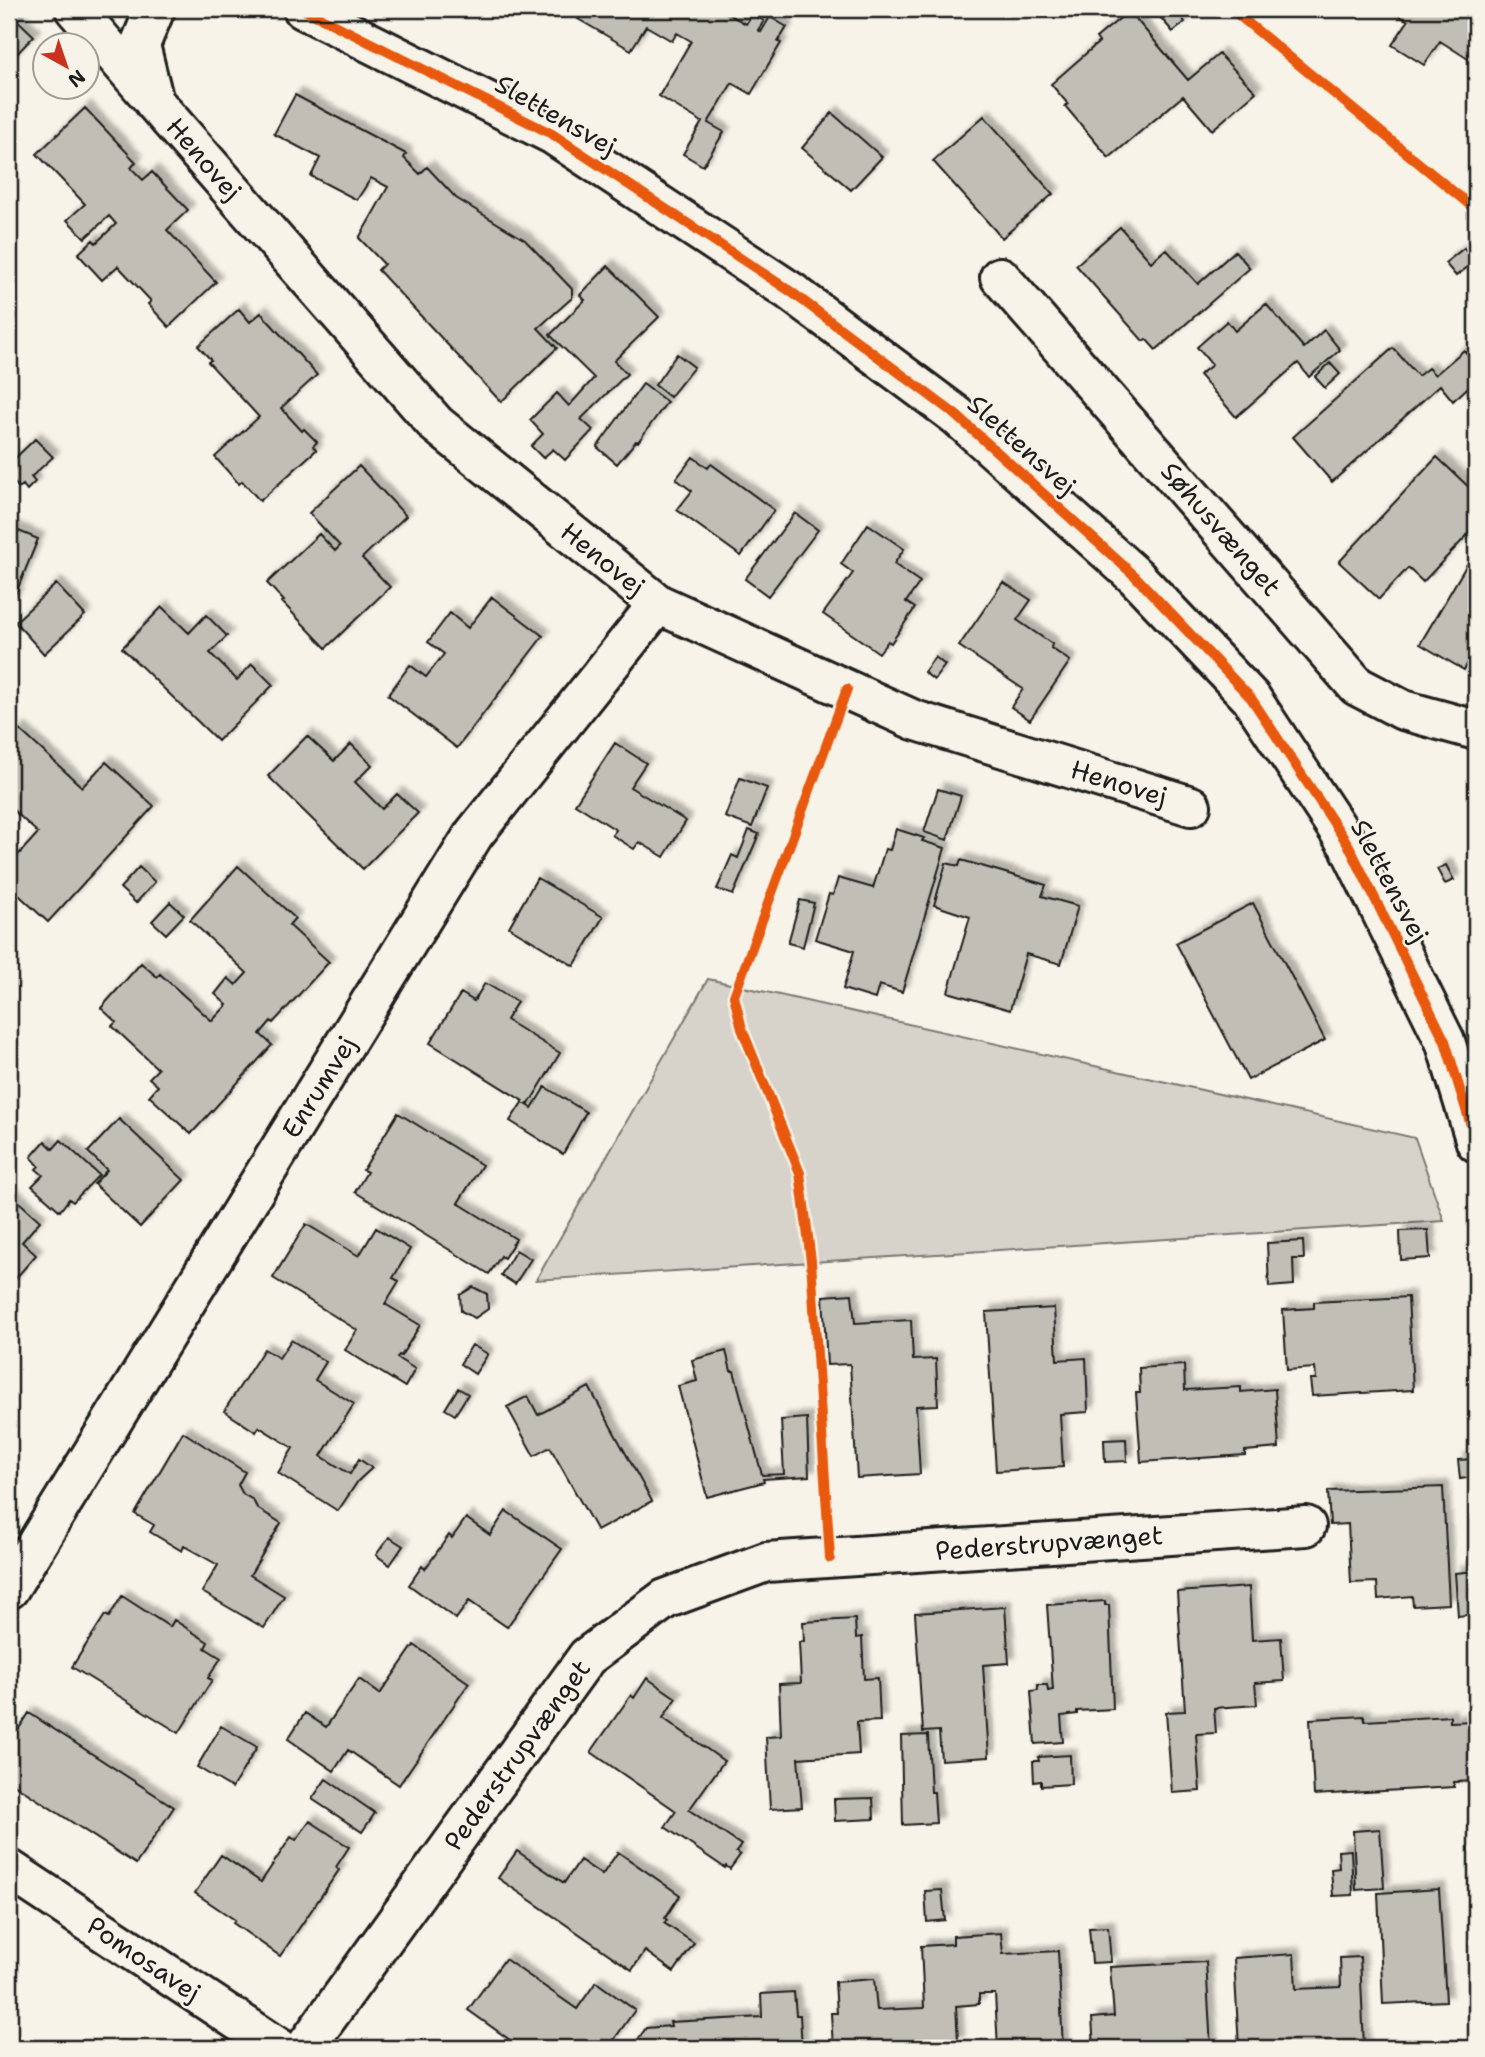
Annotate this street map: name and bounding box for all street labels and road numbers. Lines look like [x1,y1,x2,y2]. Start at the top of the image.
street label: Slettensvej [489,66,623,163]
street label: Henovej [159,110,250,208]
street label: Slettensvej [960,386,1084,503]
street label: Søhusvænget [1153,454,1289,603]
street label: Henovej [554,514,653,603]
street label: Henovej [1067,751,1172,814]
street label: Slettensvej [1343,813,1438,949]
street label: Enrumvej [273,1029,364,1145]
street label: Pederstrupvænget [934,1517,1164,1568]
street label: Pederstrupvænget [435,1652,598,1857]
street label: Pomosavej [81,1908,208,2009]

